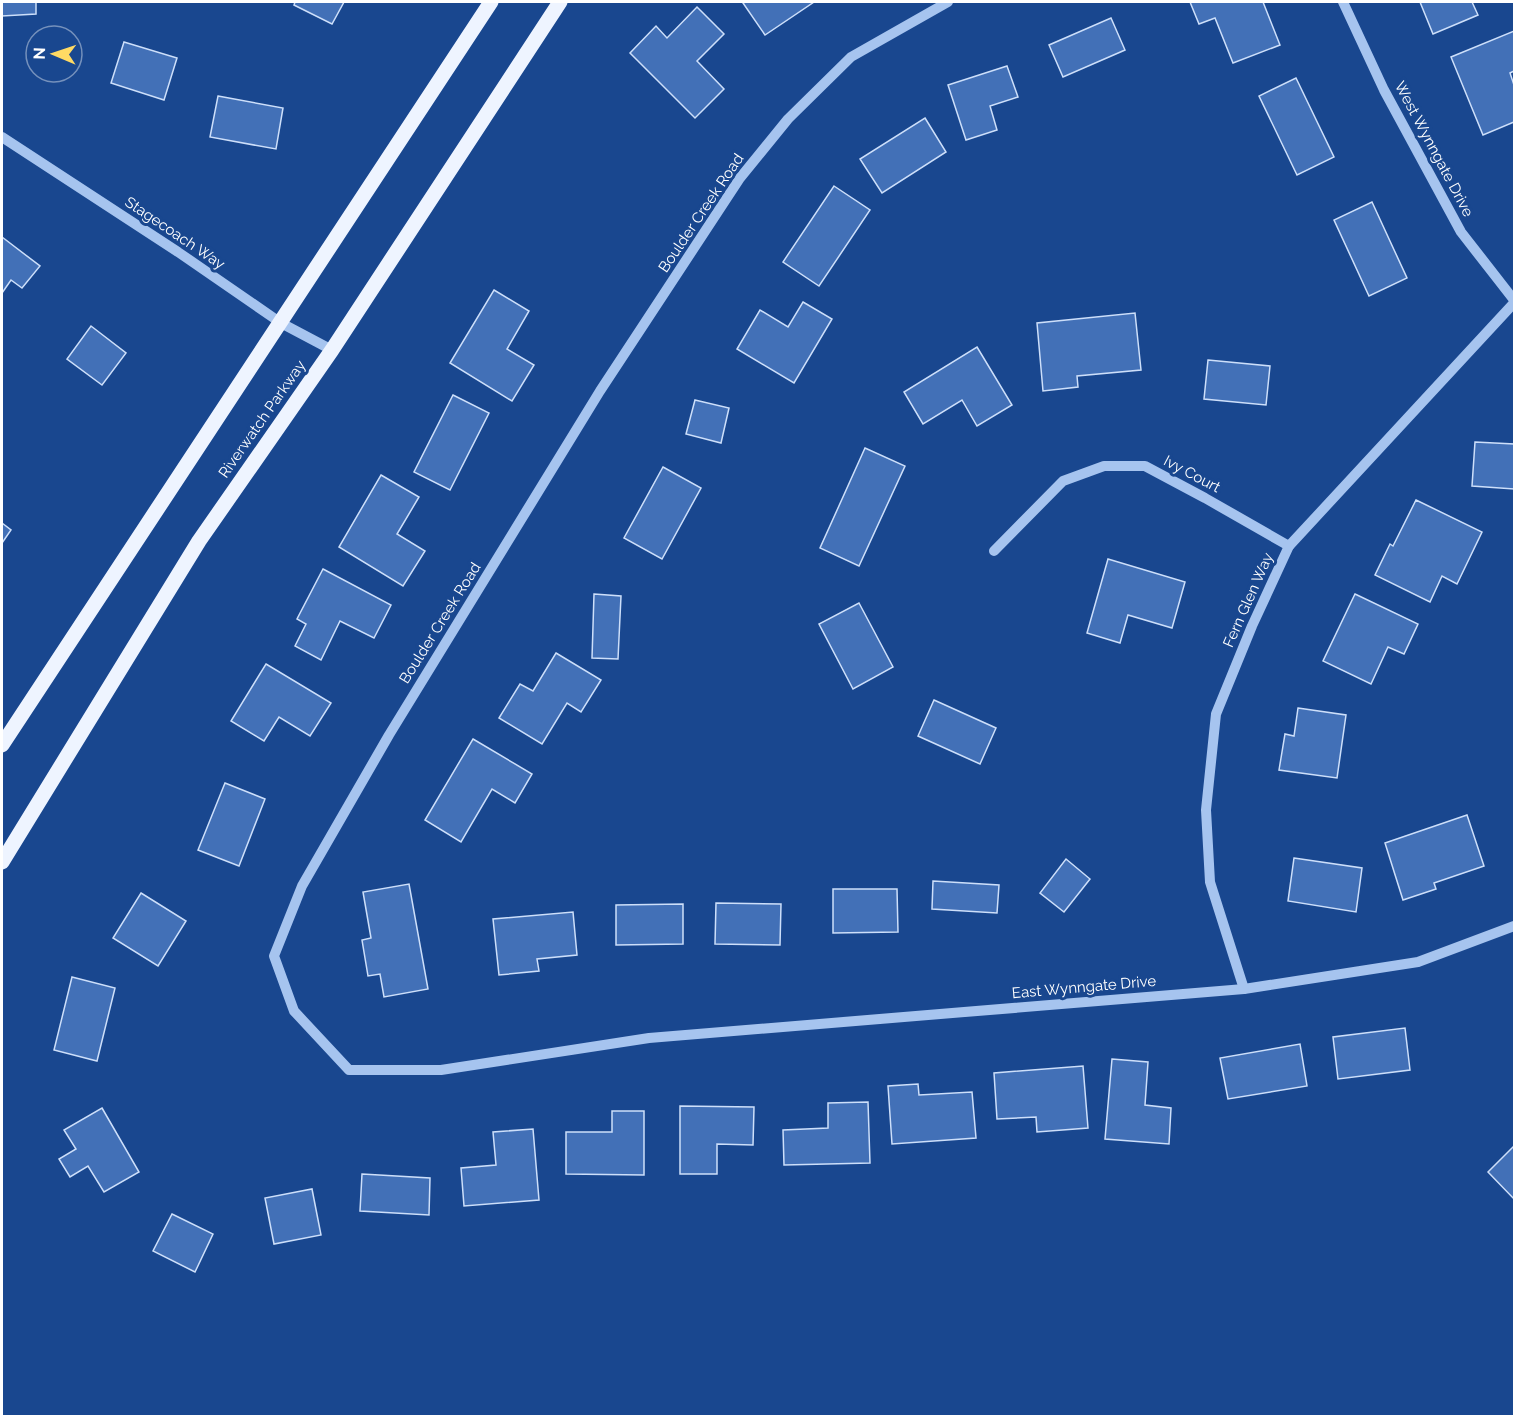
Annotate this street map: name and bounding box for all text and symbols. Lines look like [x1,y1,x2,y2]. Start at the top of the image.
north arrow [24,24,84,84]
text: N [30,47,49,60]
street label: West Wynngate Drive [1391,78,1477,220]
street label: Boulder Creek Road [655,150,747,276]
street label: Stagecoach Way [122,193,228,273]
street label: Riverwatch Parkway [215,357,309,481]
street label: Ivy Court [1161,452,1223,496]
street label: Fern Glen Way [1219,550,1277,650]
street label: Boulder Creek Road [395,559,485,687]
street label: East Wynngate Drive [1011,972,1157,1002]

